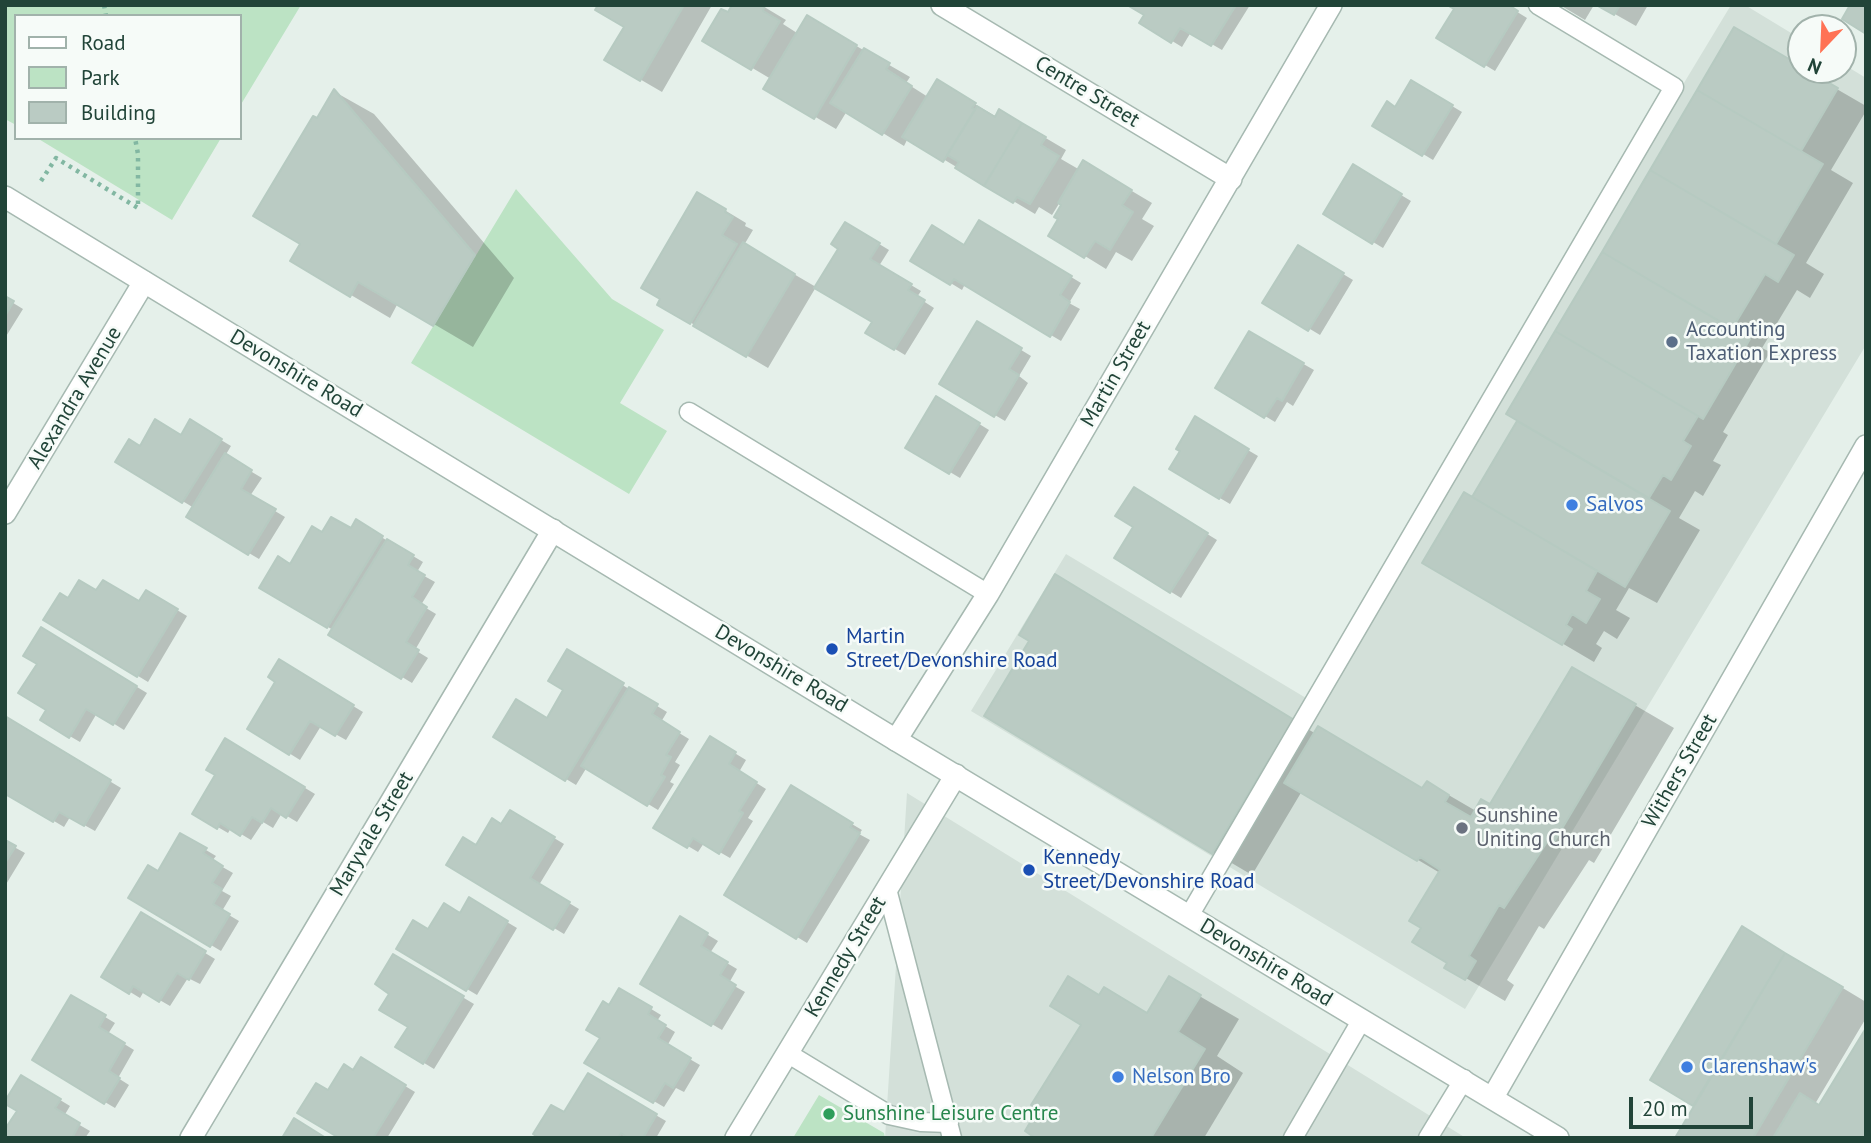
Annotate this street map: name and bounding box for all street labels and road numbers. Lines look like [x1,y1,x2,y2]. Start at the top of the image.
street label: Centre Street [1030,51,1144,133]
street label: Martin Street [1076,316,1156,432]
street label: Alexandra Avenue [23,322,127,474]
street label: Devonshire Road [225,324,367,424]
street label: Devonshire Road [710,619,852,719]
street label: Withers Street [1637,709,1723,833]
street label: Maryvale Street [325,767,419,901]
street label: Kennedy Street [800,892,892,1022]
street label: Devonshire Road [1195,913,1337,1013]

